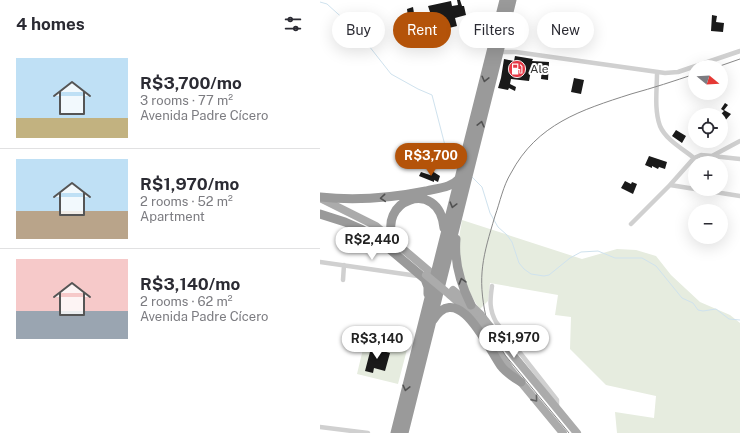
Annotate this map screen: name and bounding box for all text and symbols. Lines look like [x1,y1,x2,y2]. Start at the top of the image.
chip: Buy [332,12,385,48]
chip: Rent [393,12,451,48]
chip: Filters [459,12,529,48]
chip: New [537,12,594,48]
icon: filters [282,13,304,35]
text: 4 homes [16,14,85,34]
fuel station icon: Ale [507,59,527,79]
north arrow [688,60,728,100]
map controls [688,60,728,244]
place label: Ale [530,62,549,76]
text: R$3,700/mo [140,73,242,93]
icon: home [48,74,96,122]
one-way arrow [481,75,489,82]
text: 3 rooms · 77 m² [140,93,233,108]
text: Avenida Padre Cícero [140,108,268,123]
button: locate [688,108,728,148]
one-way arrow [476,121,485,128]
pin: R$3,700 [394,143,468,177]
text: R$3,700 [404,148,458,163]
button: + [688,156,728,196]
text: R$1,970/mo [140,174,239,194]
icon: home [48,175,96,223]
one-way arrow [380,193,386,202]
text: 2 rooms · 52 m² [140,194,233,209]
one-way arrow [449,201,457,208]
button: − [688,204,728,244]
text: Apartment [140,209,205,224]
pin: R$2,440 [335,227,409,261]
text: R$2,440 [344,232,400,247]
text: R$3,140/mo [140,274,240,294]
icon: home [48,275,96,323]
one-way arrow [458,278,467,285]
text: 2 rooms · 62 m² [140,294,233,309]
text: Avenida Padre Cícero [140,309,268,324]
pin: R$1,970 [477,325,551,359]
pin: R$3,140 [340,326,414,360]
text: R$1,970 [488,330,540,345]
text: R$3,140 [351,331,403,346]
one-way arrow [402,384,411,391]
one-way arrow [530,395,537,402]

